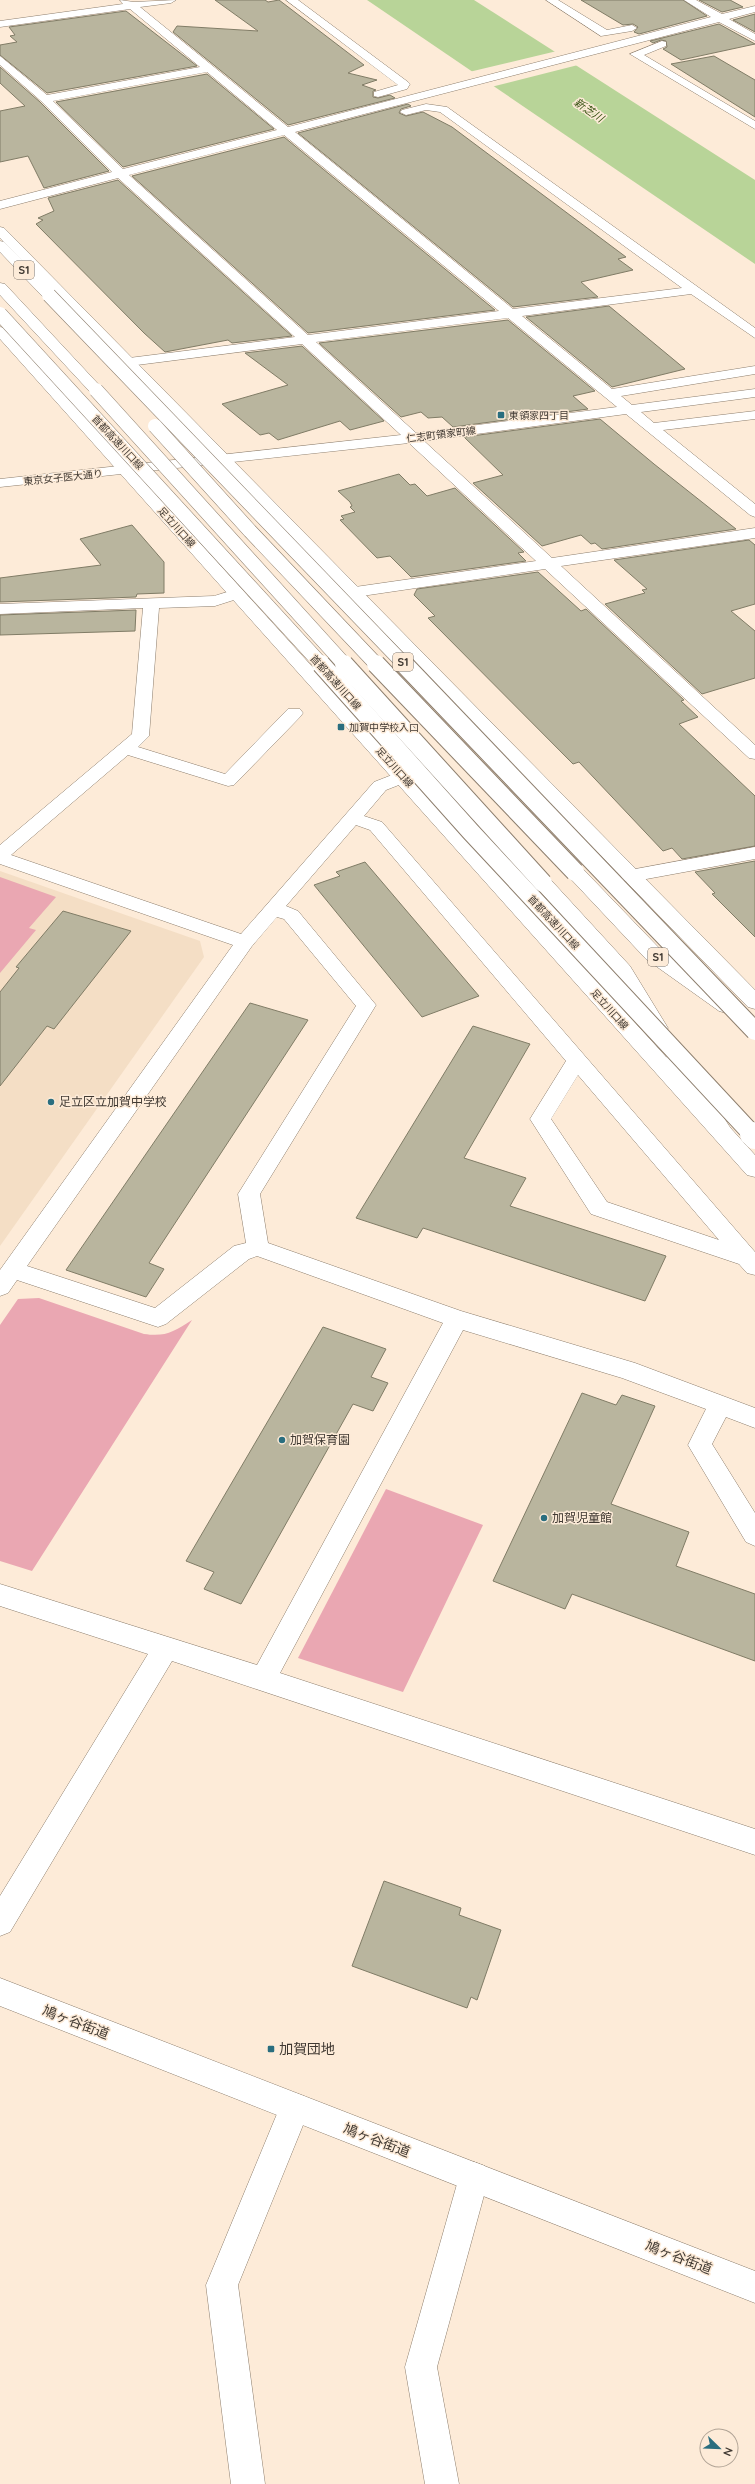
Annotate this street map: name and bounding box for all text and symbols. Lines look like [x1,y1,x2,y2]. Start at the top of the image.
water label: 新芝川 [571,95,607,126]
road number: S1 [14,261,34,279]
place label: 東領家四丁目 [509,409,569,422]
marker: 東領家四丁目 [496,410,506,420]
street label: 首都高速川口線 [89,412,146,472]
street label: 仁志町領家町線 [406,424,477,445]
street label: 東京女子医大通り [23,467,104,488]
street label: 足立川口線 [155,504,198,550]
street label: 首都高速川口線 [307,652,364,713]
road number: S1 [393,653,413,671]
place label: 加賀中学校入口 [349,721,419,734]
marker: 加賀中学校入口 [336,722,346,732]
street label: 足立川口線 [373,744,416,790]
street label: 首都高速川口線 [525,892,582,952]
road number: S1 [648,948,668,966]
street label: 足立川口線 [588,986,631,1032]
place label: 足立区立加賀中学校 [59,1094,167,1109]
marker: 足立区立加賀中学校 [46,1097,56,1107]
place label: 加賀保育園 [290,1432,350,1447]
marker: 加賀保育園 [277,1435,287,1445]
place label: 加賀児童館 [552,1510,612,1525]
marker: 加賀児童館 [539,1513,549,1523]
street label: 鳩ヶ谷街道 [40,2001,112,2043]
place label: 加賀団地 [279,2040,335,2058]
marker: 加賀団地 [266,2044,276,2054]
street label: 鳩ヶ谷街道 [341,2119,413,2161]
street label: 鳩ヶ谷街道 [643,2236,715,2278]
north arrow [699,2428,739,2468]
text: N [720,2445,736,2458]

